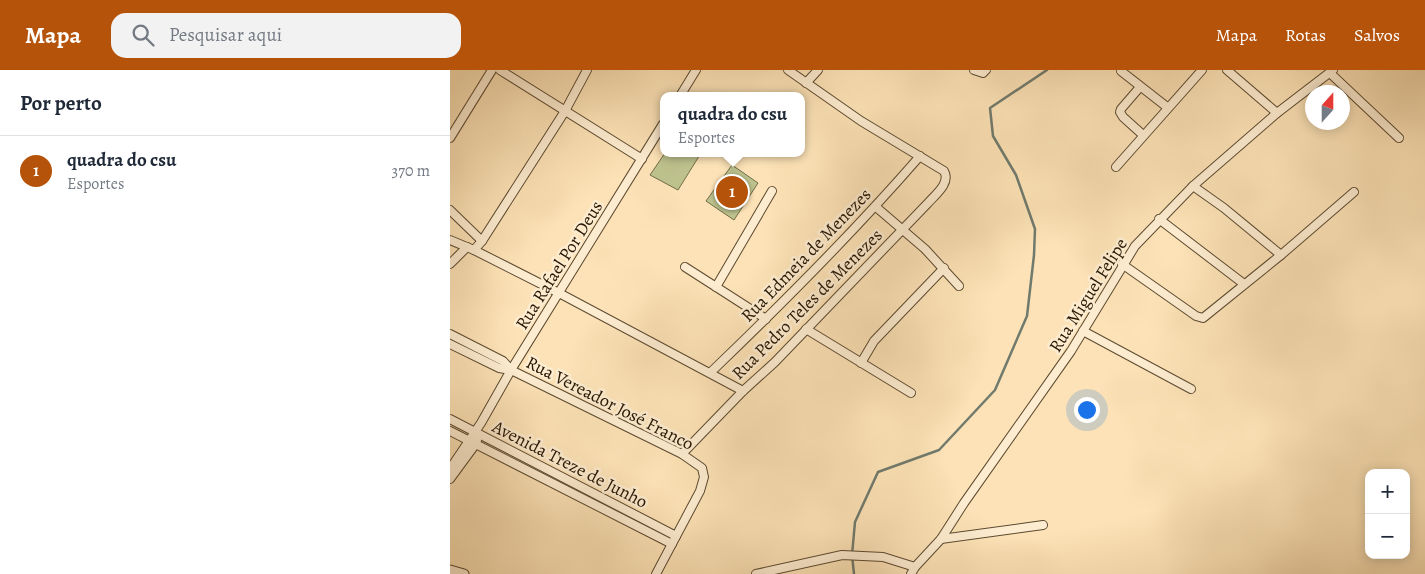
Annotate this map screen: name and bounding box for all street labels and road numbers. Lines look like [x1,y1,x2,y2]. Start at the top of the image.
street label: Rua Edmeia de Menezes [736,183,876,327]
street label: Rua Rafael Por Deus [510,196,608,334]
street label: Rua Pedro Teles de Menezes [726,223,888,385]
street label: Rua Miguel Felipe [1043,233,1133,357]
street label: Rua Vereador José Franco [522,350,698,456]
street label: Avenida Treze de Junho [487,414,652,514]

